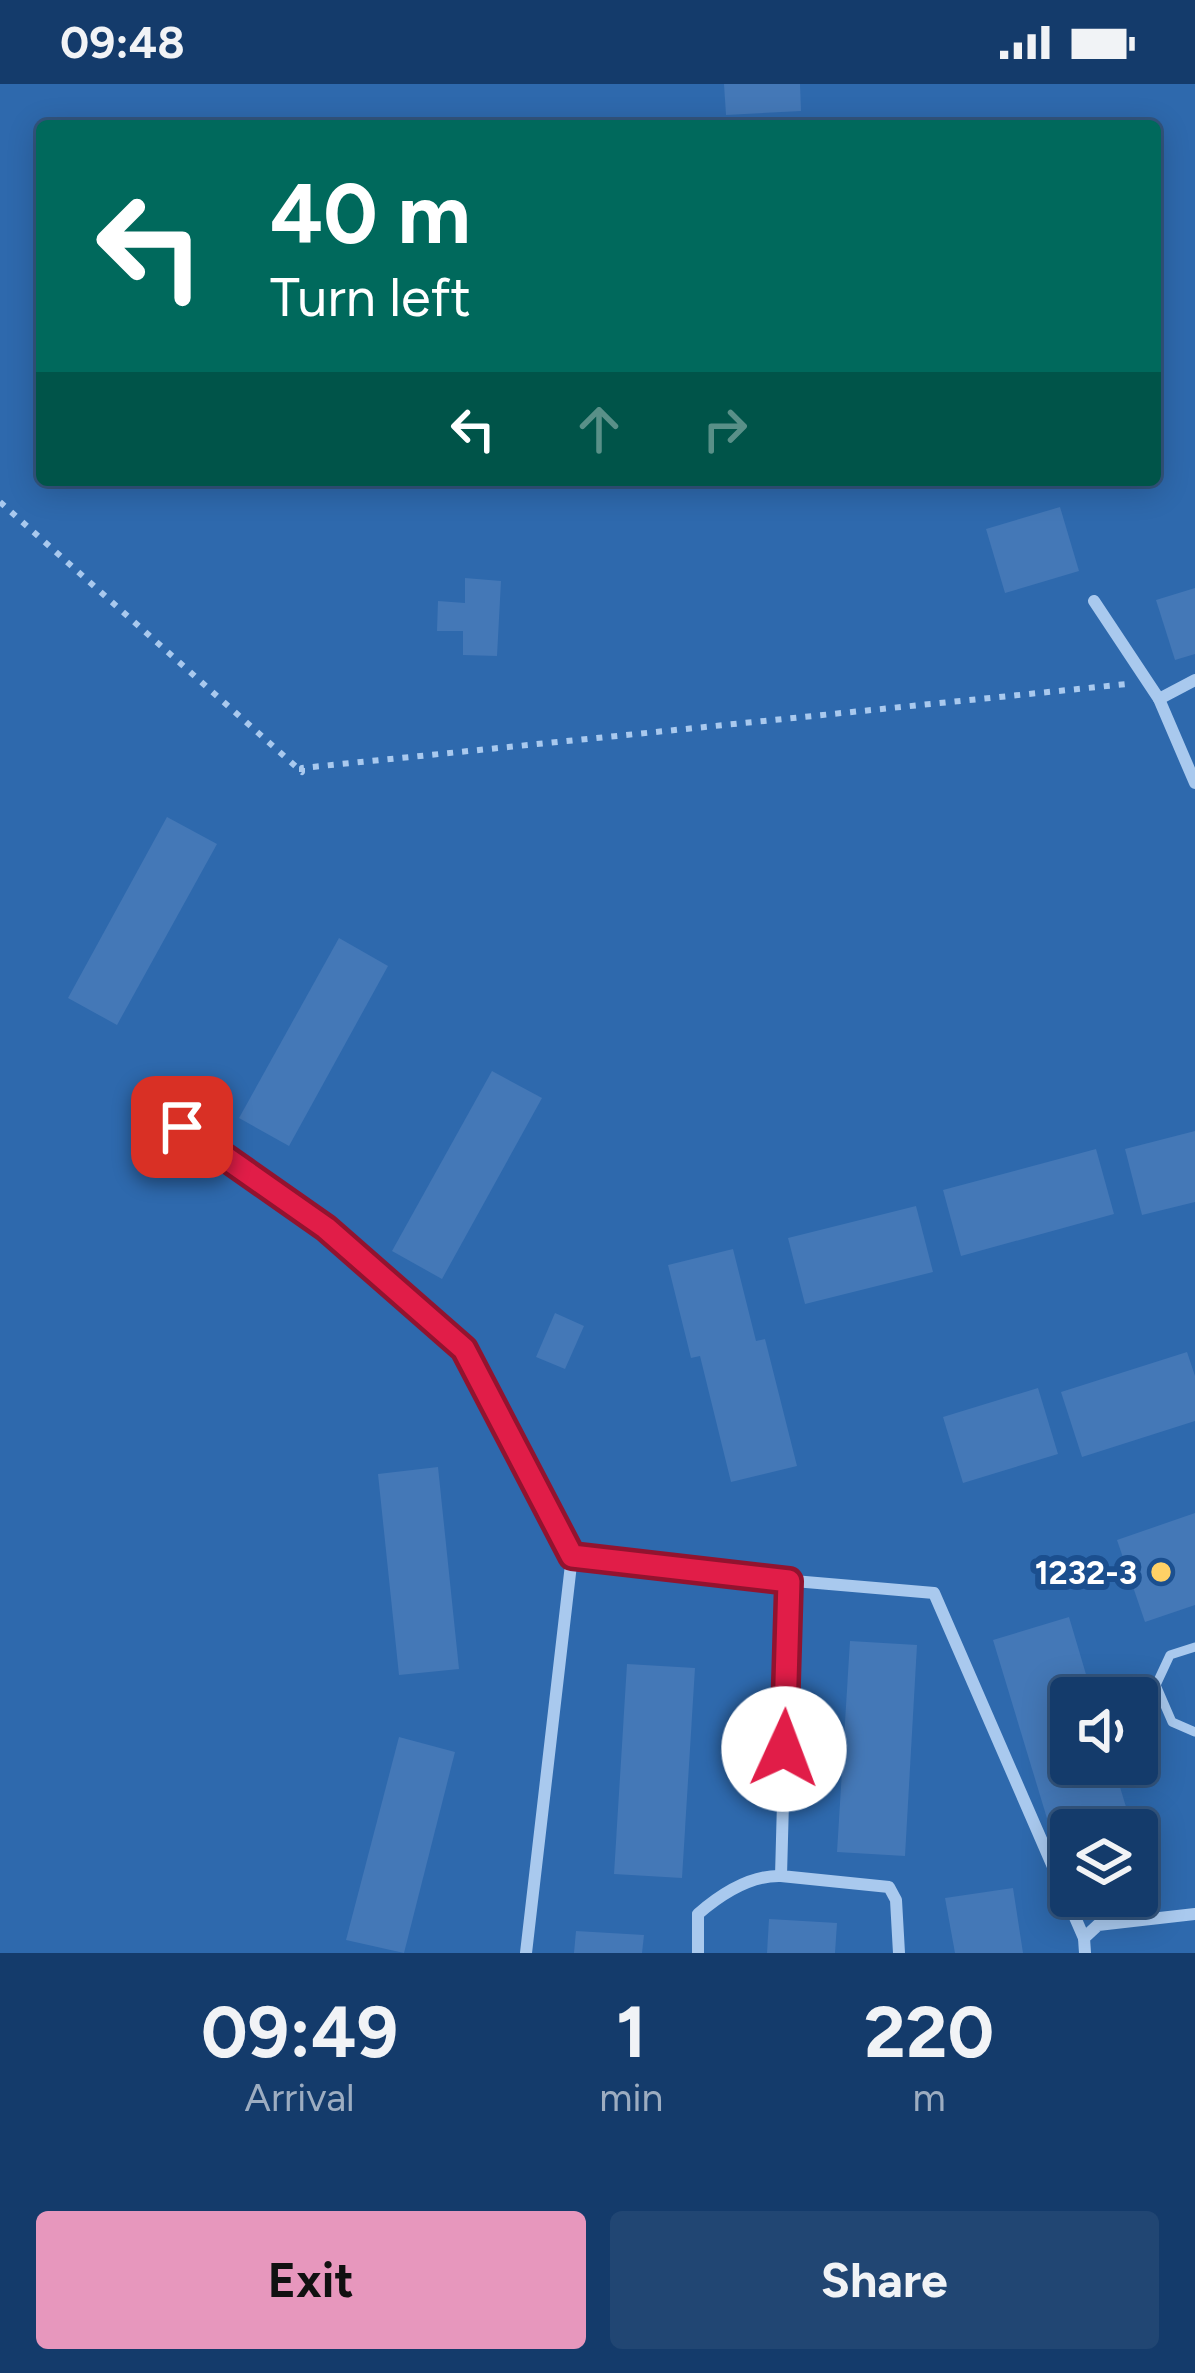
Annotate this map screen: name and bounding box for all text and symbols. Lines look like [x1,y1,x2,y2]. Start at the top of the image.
text: 09:48 [60,15,185,69]
text: 40 m [270,163,471,264]
icon: left [72,168,228,324]
text: Turn left [270,265,471,330]
icon: left [440,396,506,462]
icon: ahead [566,396,632,462]
icon: right [692,396,758,462]
pin [131,1076,233,1178]
icon: arrive [149,1094,215,1160]
place label: 1232-3 [1035,1553,1137,1592]
marker: 1232-3 [1148,1559,1174,1585]
map controls [1050,1677,1158,1917]
button: sound [1050,1677,1158,1785]
position arrow [721,1686,847,1812]
button: layers [1050,1809,1158,1917]
text: 09:49 [201,1989,398,2075]
text: 1 [616,1989,646,2075]
text: 220 [864,1989,994,2075]
text: Arrival [245,2074,355,2121]
text: min [599,2074,663,2121]
text: m [912,2074,946,2121]
button: Exit [36,2211,586,2349]
button: Share [610,2211,1159,2349]

